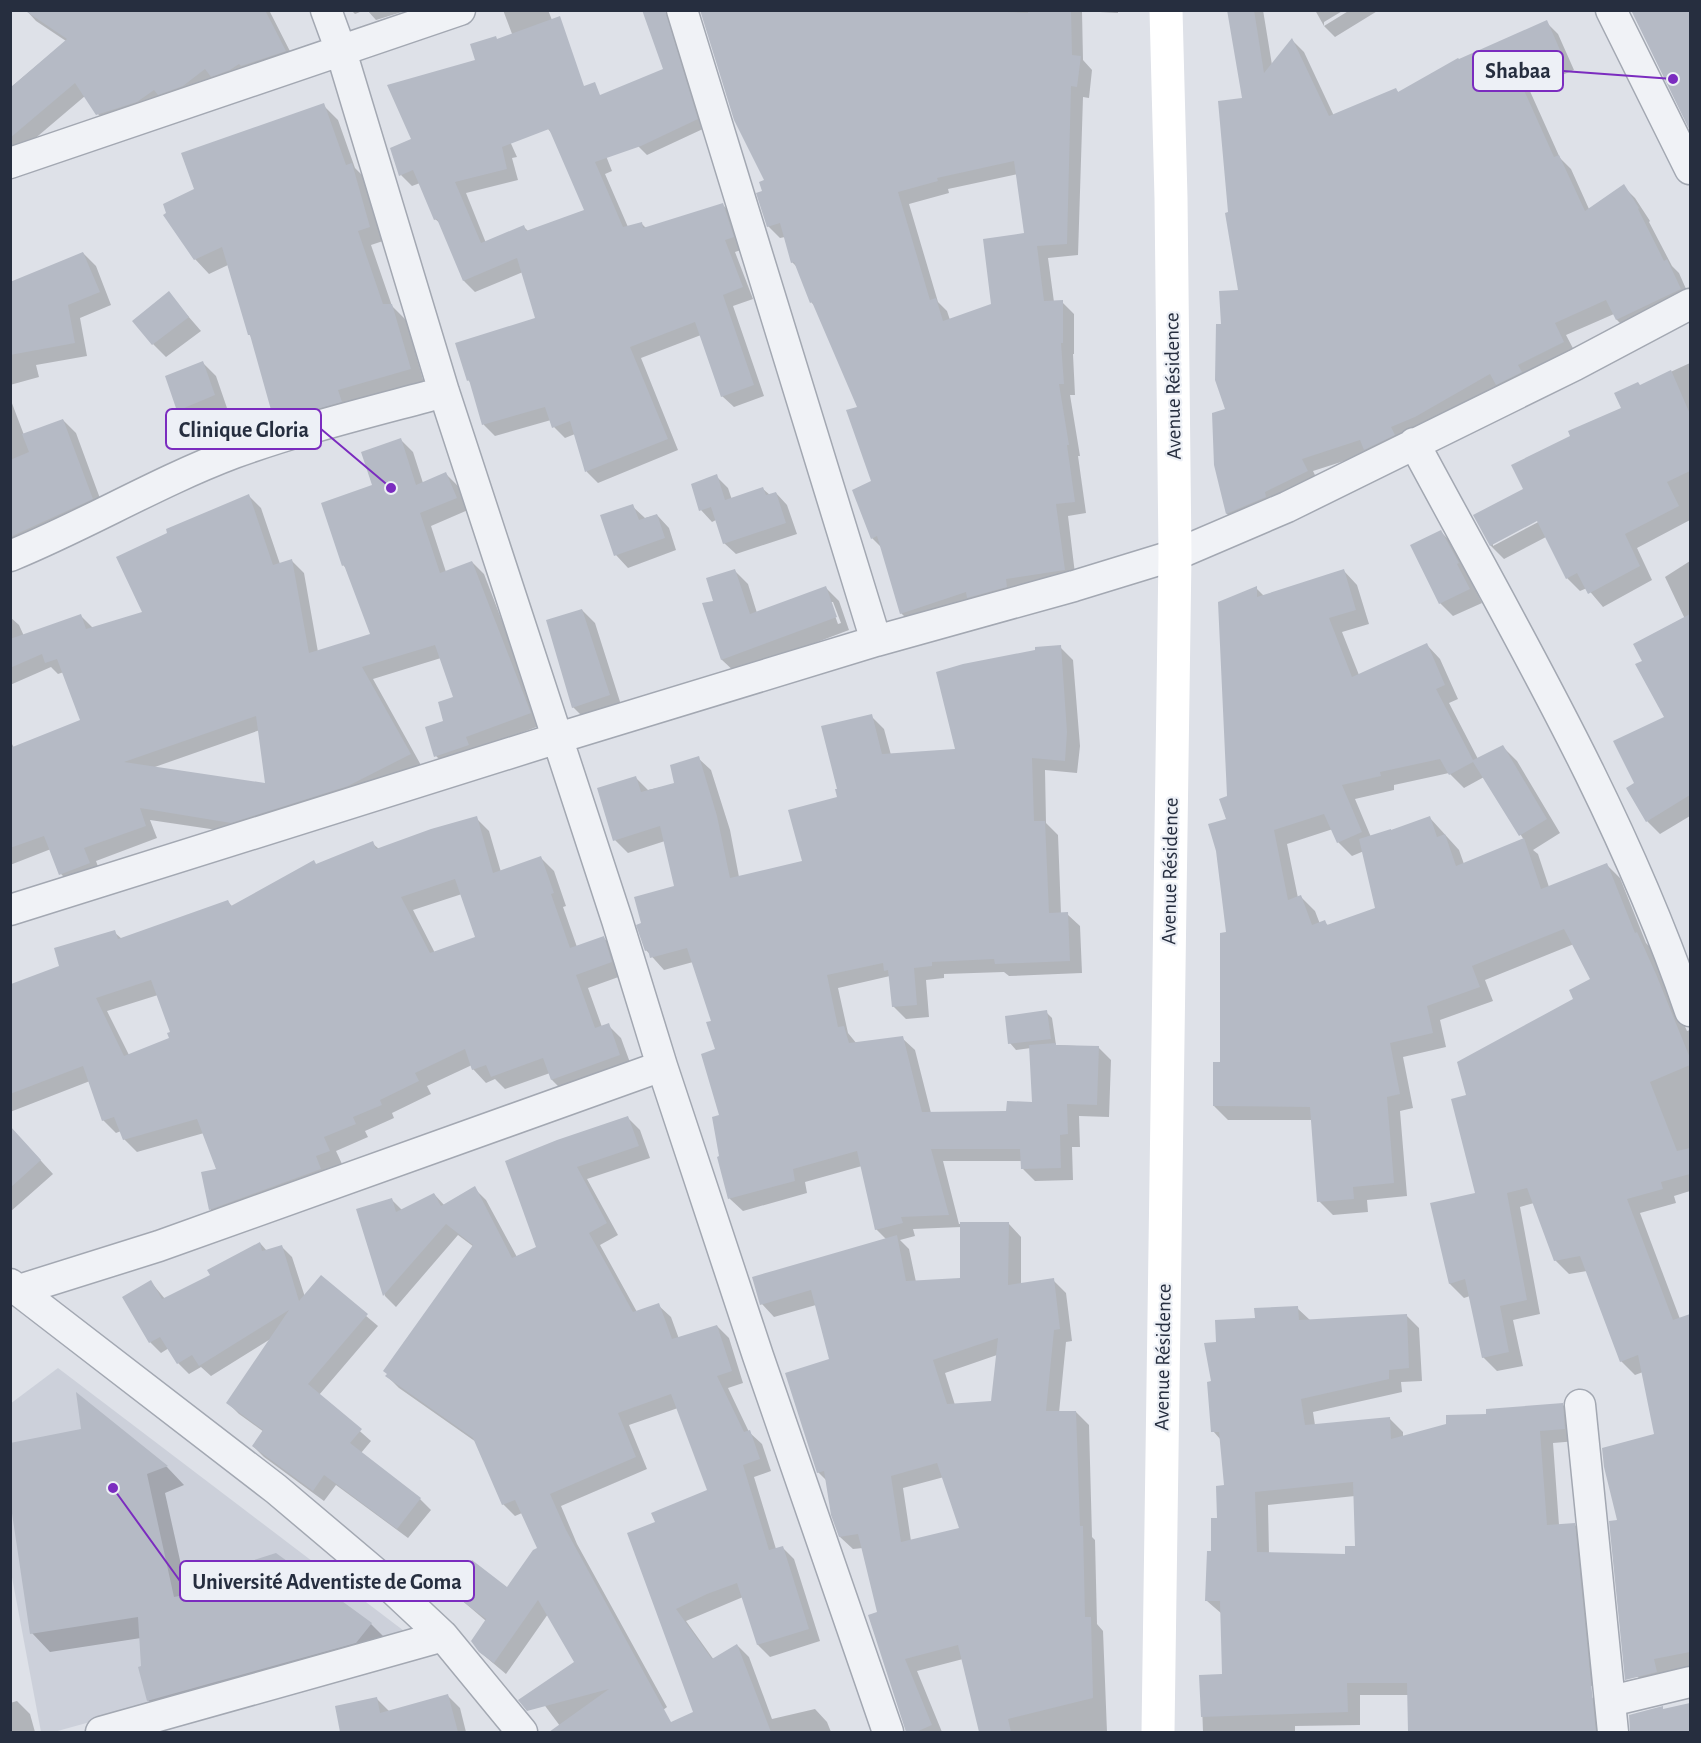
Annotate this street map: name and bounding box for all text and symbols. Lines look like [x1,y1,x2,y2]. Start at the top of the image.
callout: Shabaa [1473,51,1563,91]
text: Shabaa [1485,60,1551,82]
street label: Avenue Résidence [1161,312,1185,460]
callout: Clinique Gloria [166,409,321,449]
text: Clinique Gloria [179,419,310,441]
street label: Avenue Résidence [1158,797,1182,945]
street label: Avenue Résidence [1151,1283,1175,1431]
callout: Université Adventiste de Goma [180,1561,474,1601]
text: Université Adventiste de Goma [192,1571,462,1593]

